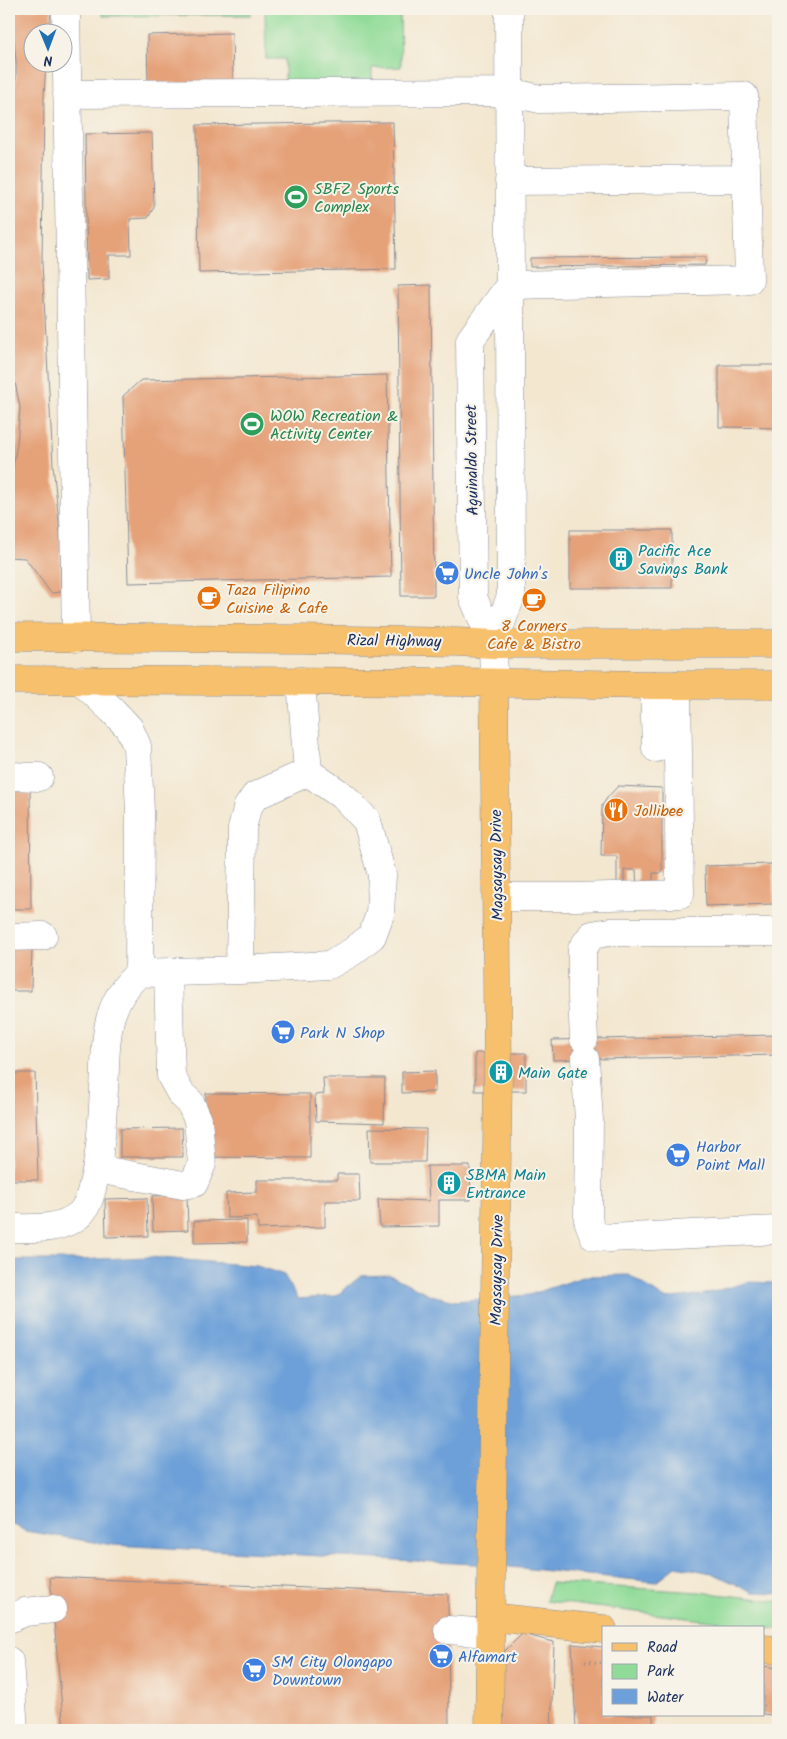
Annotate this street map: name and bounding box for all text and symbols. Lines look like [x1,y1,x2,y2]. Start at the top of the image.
north arrow [22,22,72,72]
text: N [43,49,53,71]
place label: SBFZ Sports Complex [314,177,399,220]
sports icon: SBFZ Sports Complex [283,184,309,210]
street label: Aguinaldo Street [459,403,486,516]
place label: WOW Recreation & Activity Center [270,404,398,447]
sports icon: WOW Recreation & Activity Center [239,411,265,437]
place label: Pacific Ace Savings Bank [638,539,728,582]
building icon: Pacific Ace Savings Bank [608,546,634,572]
supermarket icon: Uncle John's [434,560,460,586]
place label: Uncle John's [464,562,548,587]
place label: Taza Filipino Cuisine & Cafe [226,578,328,621]
cafe icon: Taza Filipino Cuisine & Cafe [196,585,222,611]
cafe icon: 8 Corners Cafe & Bistro [521,587,547,613]
place label: 8 Corners Cafe & Bistro [487,614,581,657]
street label: Rizal Highway [347,628,442,655]
restaurant icon: Jollibee [603,797,629,823]
place label: Jollibee [634,799,683,824]
street label: Magsaysay Drive [484,809,511,921]
supermarket icon: Park N Shop [270,1019,296,1045]
place label: Park N Shop [300,1021,385,1046]
building icon: Main Gate [488,1059,514,1085]
place label: Main Gate [518,1061,588,1086]
place label: Harbor Point Mall [696,1135,765,1178]
supermarket icon: Harbor Point Mall [665,1142,691,1168]
place label: SBMA Main Entrance [466,1163,546,1206]
building icon: SBMA Main Entrance [436,1170,462,1196]
street label: Magsaysay Drive [484,1214,511,1326]
legend [602,1626,764,1716]
text: Road [647,1636,678,1660]
supermarket icon: Alfamart [428,1643,454,1669]
place label: Alfamart [458,1645,518,1670]
place label: SM City Olongapo Downtown [272,1650,393,1693]
supermarket icon: SM City Olongapo Downtown [241,1657,267,1683]
text: Park [647,1660,675,1684]
text: Water [647,1686,684,1710]

